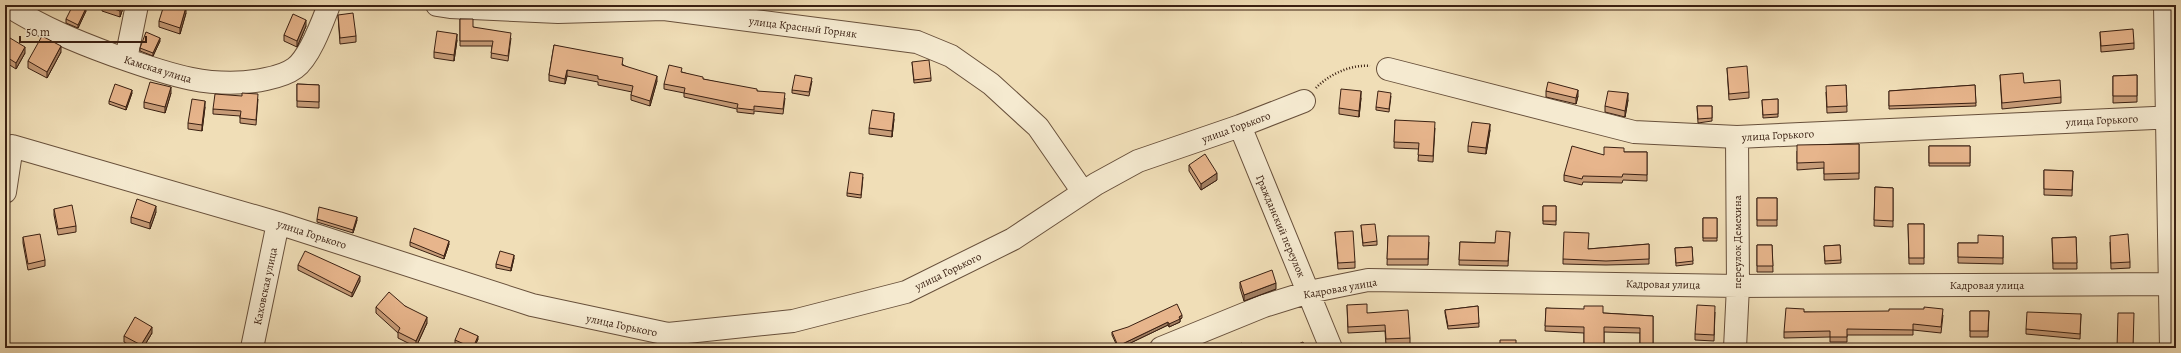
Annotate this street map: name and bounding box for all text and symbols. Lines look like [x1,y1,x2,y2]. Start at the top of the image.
street label: улица Красный Горняк [747,13,858,42]
scale bar [20,18,146,44]
text: 50 m [26,24,50,40]
street label: Камская улица [122,52,195,87]
street label: улица Горького [1199,108,1273,147]
street label: улица Горького [2065,111,2139,130]
street label: улица Горького [1741,126,1815,145]
street label: Гражданский переулок [1252,172,1309,280]
street label: переулок Демехина [1730,194,1745,289]
street label: улица Горького [274,216,349,253]
street label: Каховская улица [250,245,281,326]
street label: улица Горького [912,249,984,294]
street label: Кадровая улица [1302,274,1379,302]
street label: Кадровая улица [1626,276,1701,293]
street label: Кадровая улица [1950,278,2025,293]
street label: улица Горького [584,310,659,340]

